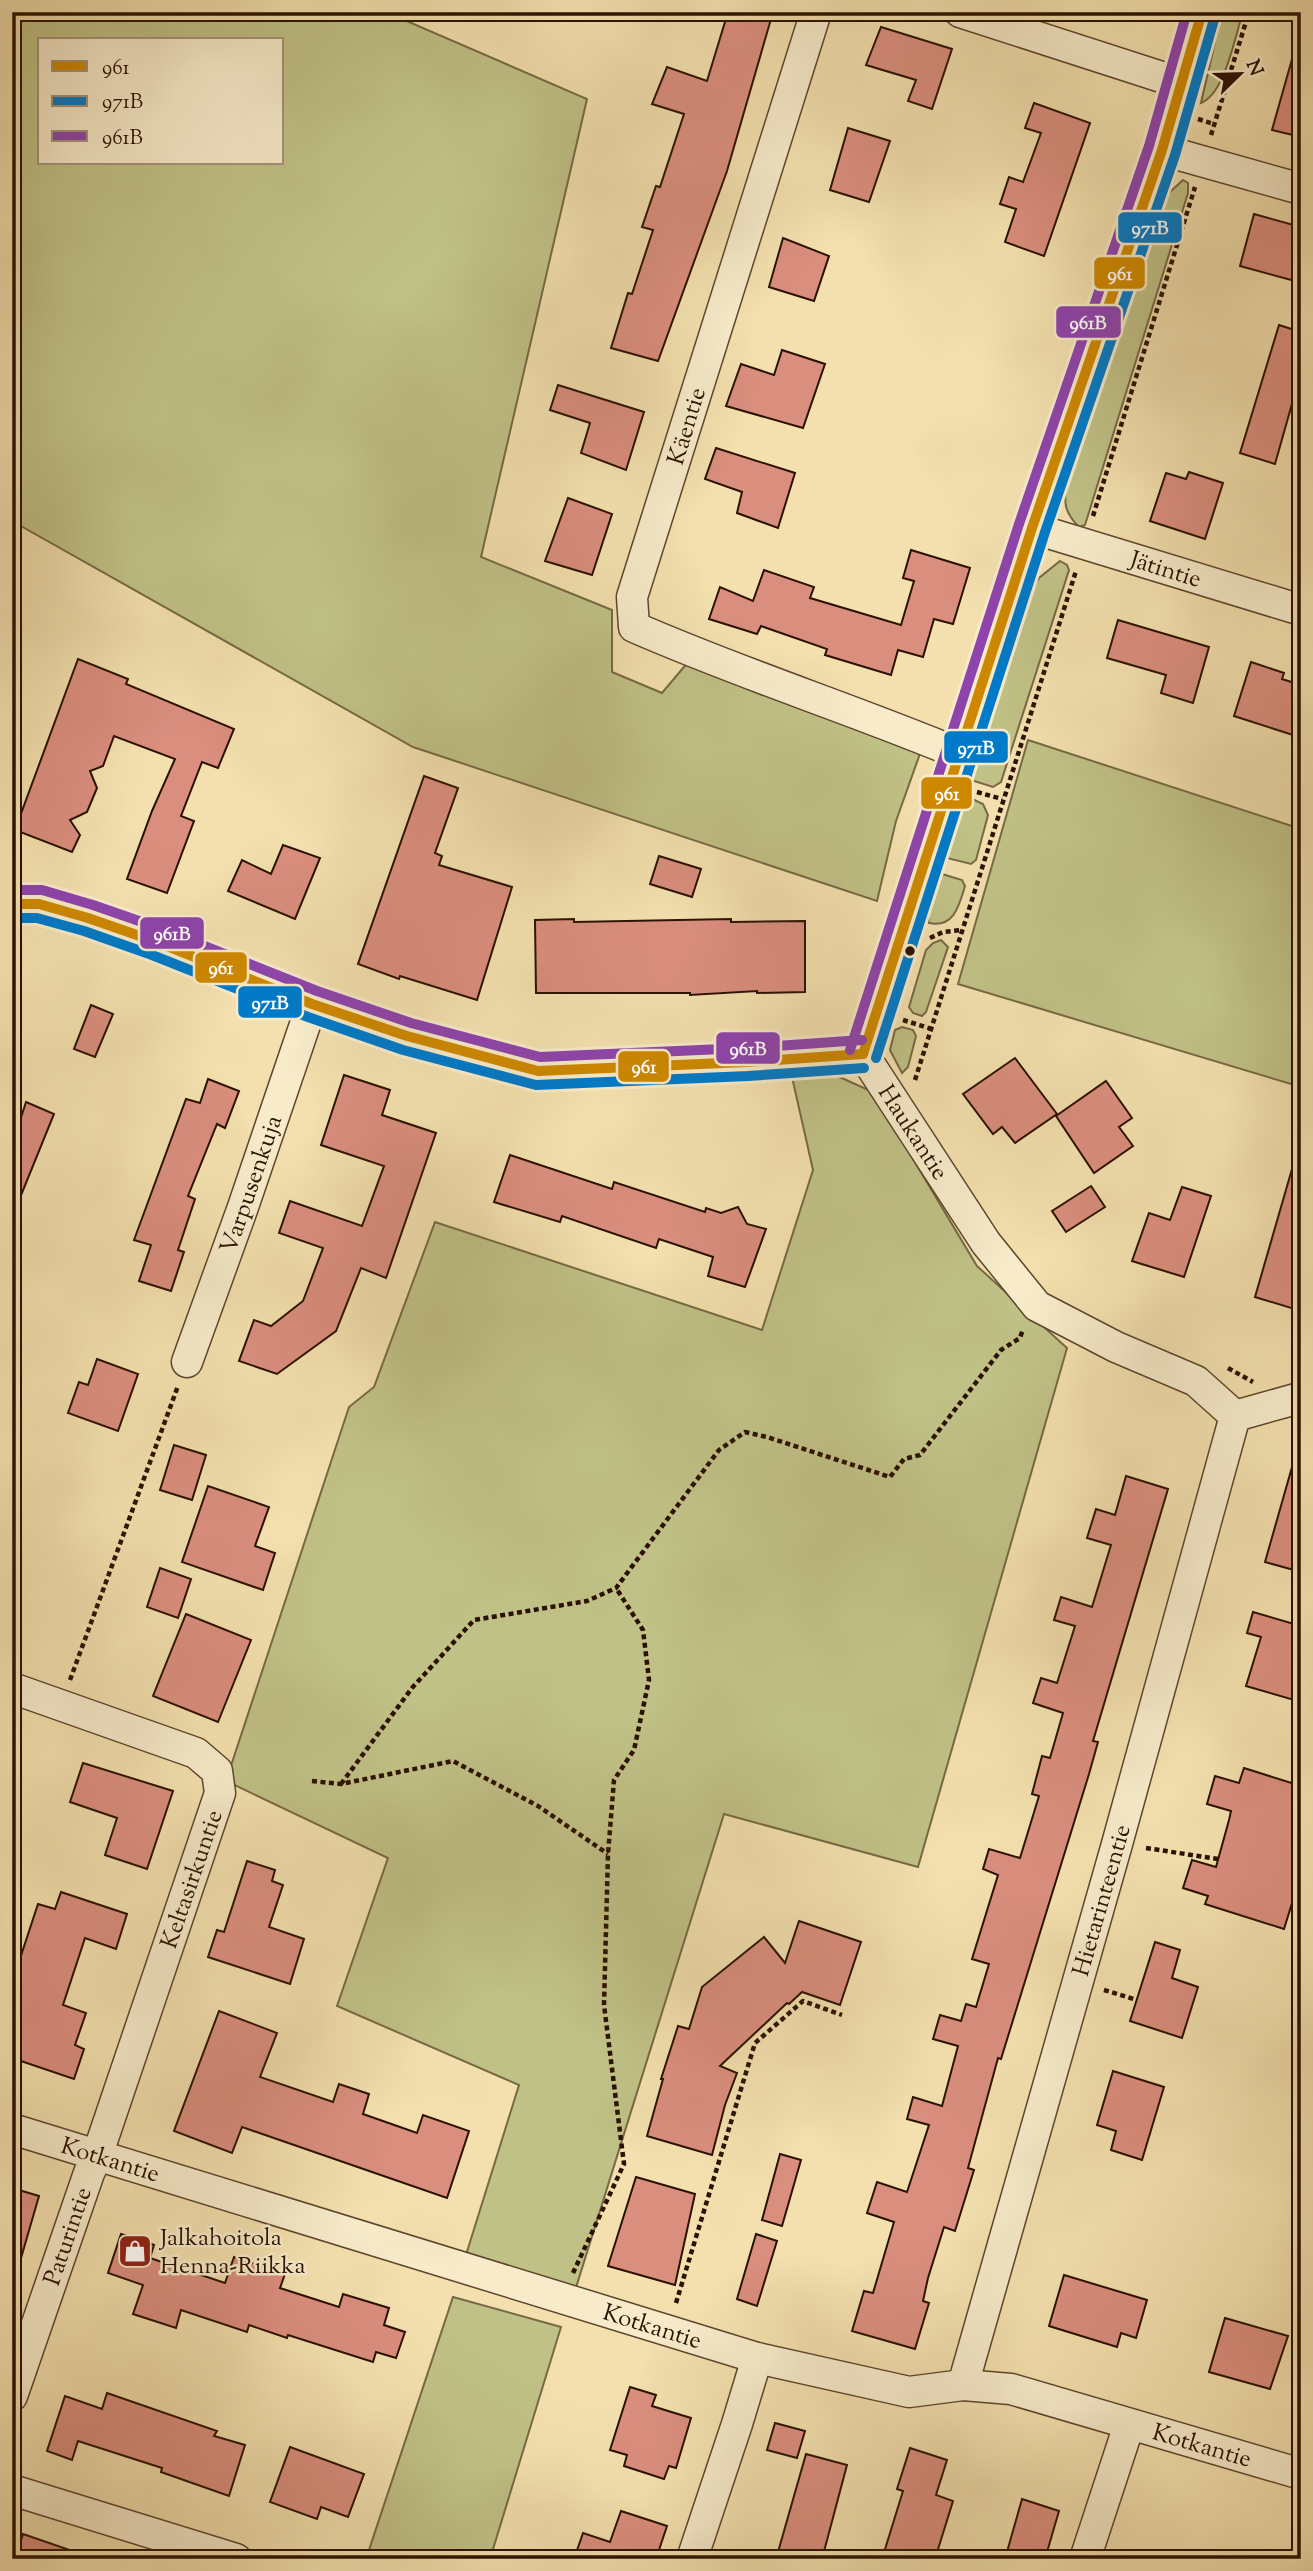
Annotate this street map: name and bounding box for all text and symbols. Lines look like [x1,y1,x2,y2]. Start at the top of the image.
legend [38,38,284,164]
north arrow [1204,38,1274,108]
text: 961 [102,54,130,84]
text: N [1238,56,1269,81]
text: 971B [102,88,143,118]
text: 961B [102,124,143,154]
line badge: 971B [1117,211,1183,244]
text: 971B [1131,216,1169,243]
line badge: 961 [1093,256,1146,290]
text: 961 [1108,262,1133,289]
line badge: 961B [1055,305,1122,339]
text: 961B [1070,311,1106,338]
street label: Käentie [660,384,716,469]
street label: Jätintie [1124,543,1205,598]
line badge: 971B [943,730,1009,764]
text: 971B [957,736,995,763]
line badge: 961 [920,776,973,810]
text: 961 [935,782,960,809]
line badge: 961B [139,916,205,950]
text: 961B [154,922,190,949]
unlabelled marker [903,944,917,958]
line badge: 961 [194,951,248,984]
text: 961 [209,956,234,983]
line badge: 971B [237,985,303,1019]
text: 971B [251,991,289,1018]
line badge: 961B [715,1031,781,1065]
text: 961B [730,1037,766,1064]
line badge: 961 [617,1050,670,1083]
text: 961 [632,1055,657,1082]
street label: Haukantie [868,1079,956,1187]
street label: Varpusenkuja [213,1111,292,1258]
street label: Keltasirkuntie [153,1806,233,1954]
street label: Hietarinteentie [1065,1821,1141,1981]
street label: Kotkantie [56,2130,164,2192]
street label: Paturintie [36,2183,102,2290]
place label: Jalkahoitola Henna-Riikka [158,2222,306,2284]
shop icon: Jalkahoitola Henna-Riikka [116,2232,154,2270]
street label: Kotkantie [598,2297,705,2359]
street label: Kotkantie [1148,2416,1255,2478]

